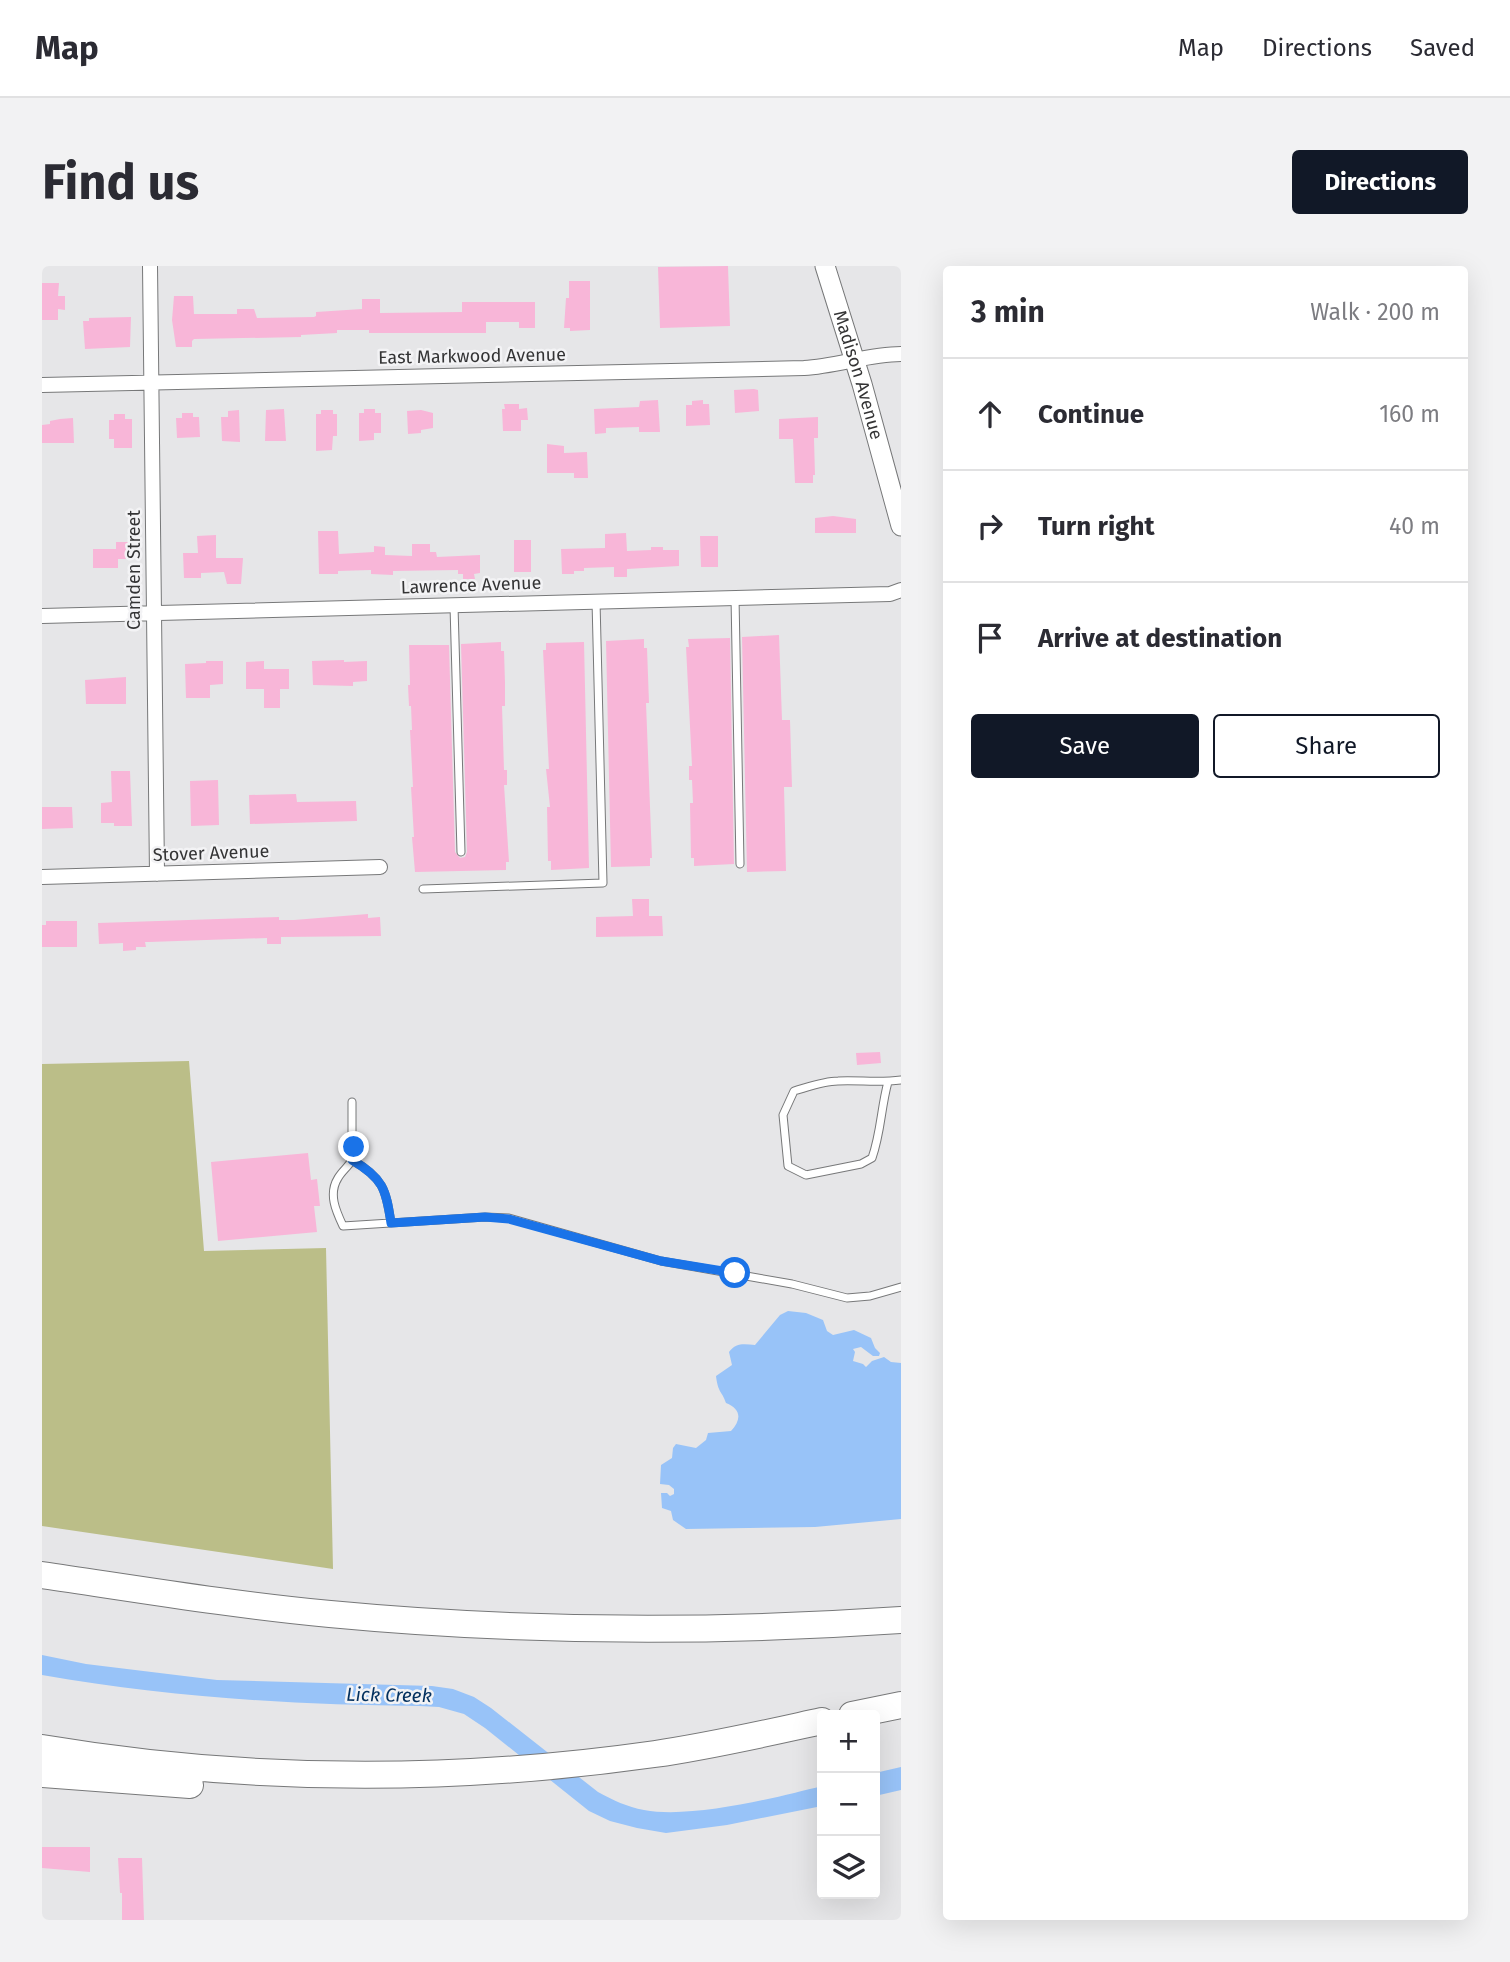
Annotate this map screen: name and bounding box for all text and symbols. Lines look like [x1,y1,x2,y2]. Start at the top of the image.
text: Map [35,28,99,68]
text: Map [1178,34,1224,62]
text: Directions [1262,34,1372,62]
text: Saved [1410,34,1475,62]
button: Directions [1292,150,1468,214]
text: Find us [42,153,199,212]
text: 3 min [971,294,1045,330]
text: Walk · 200 m [1310,298,1440,326]
street label: Madison Avenue [829,308,888,442]
street label: East Markwood Avenue [378,343,566,369]
icon: ahead [971,395,1009,433]
text: Continue [1038,399,1144,430]
text: 160 m [1379,400,1440,428]
icon: right [971,507,1009,545]
street label: Camden Street [123,510,145,630]
text: Turn right [1038,511,1155,542]
text: 40 m [1389,512,1440,540]
street label: Lawrence Avenue [400,572,542,598]
icon: arrive [971,619,1009,657]
text: Arrive at destination [1038,623,1282,654]
button: Save [971,714,1199,778]
button: Share [1213,714,1440,778]
street label: Stover Avenue [152,840,270,866]
route end [338,1131,369,1162]
route start [719,1257,750,1288]
water label: Lick Creek [346,1683,432,1707]
map controls [817,1710,880,1899]
button: + [817,1710,880,1773]
button: − [817,1773,880,1836]
button: layers [817,1836,880,1899]

